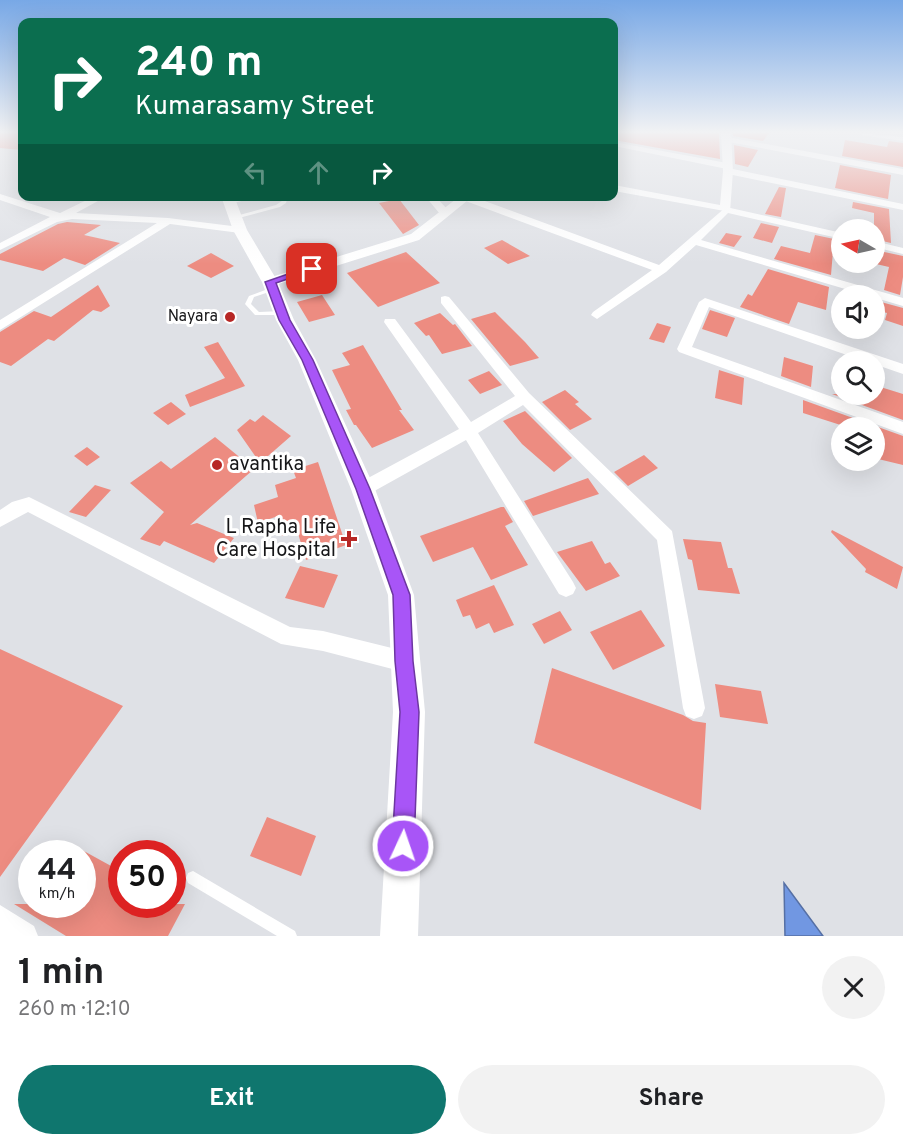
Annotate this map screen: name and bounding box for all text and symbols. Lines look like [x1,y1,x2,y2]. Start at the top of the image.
text: 240 m [135,38,263,91]
icon: right [36,42,114,120]
text: Kumarasamy Street [135,90,375,124]
icon: left [239,156,272,189]
icon: ahead [302,156,335,189]
icon: right [365,156,398,189]
north arrow [831,219,885,273]
map controls [831,219,885,471]
pin [286,243,337,294]
icon: arrive [295,252,328,285]
button: sound [831,285,885,339]
place label: Nayara [168,307,218,327]
marker: Nayara [223,310,237,324]
button: search [831,351,885,405]
button: layers [831,417,885,471]
place label: avantika [229,452,304,478]
marker: avantika [210,458,224,472]
place label: L Rapha Life Care Hospital [216,515,336,564]
marker: L Rapha Life Care Hospital [340,530,358,548]
position arrow [371,814,435,878]
speed limit sign: 50 [108,840,186,918]
text: 44 [38,853,76,890]
text: km/h [39,885,75,904]
text: 1 min [18,951,104,997]
button: close [822,956,885,1019]
text: 260 m · 12:10 [18,997,131,1023]
button: Exit [18,1065,446,1134]
button: Share [458,1065,885,1134]

